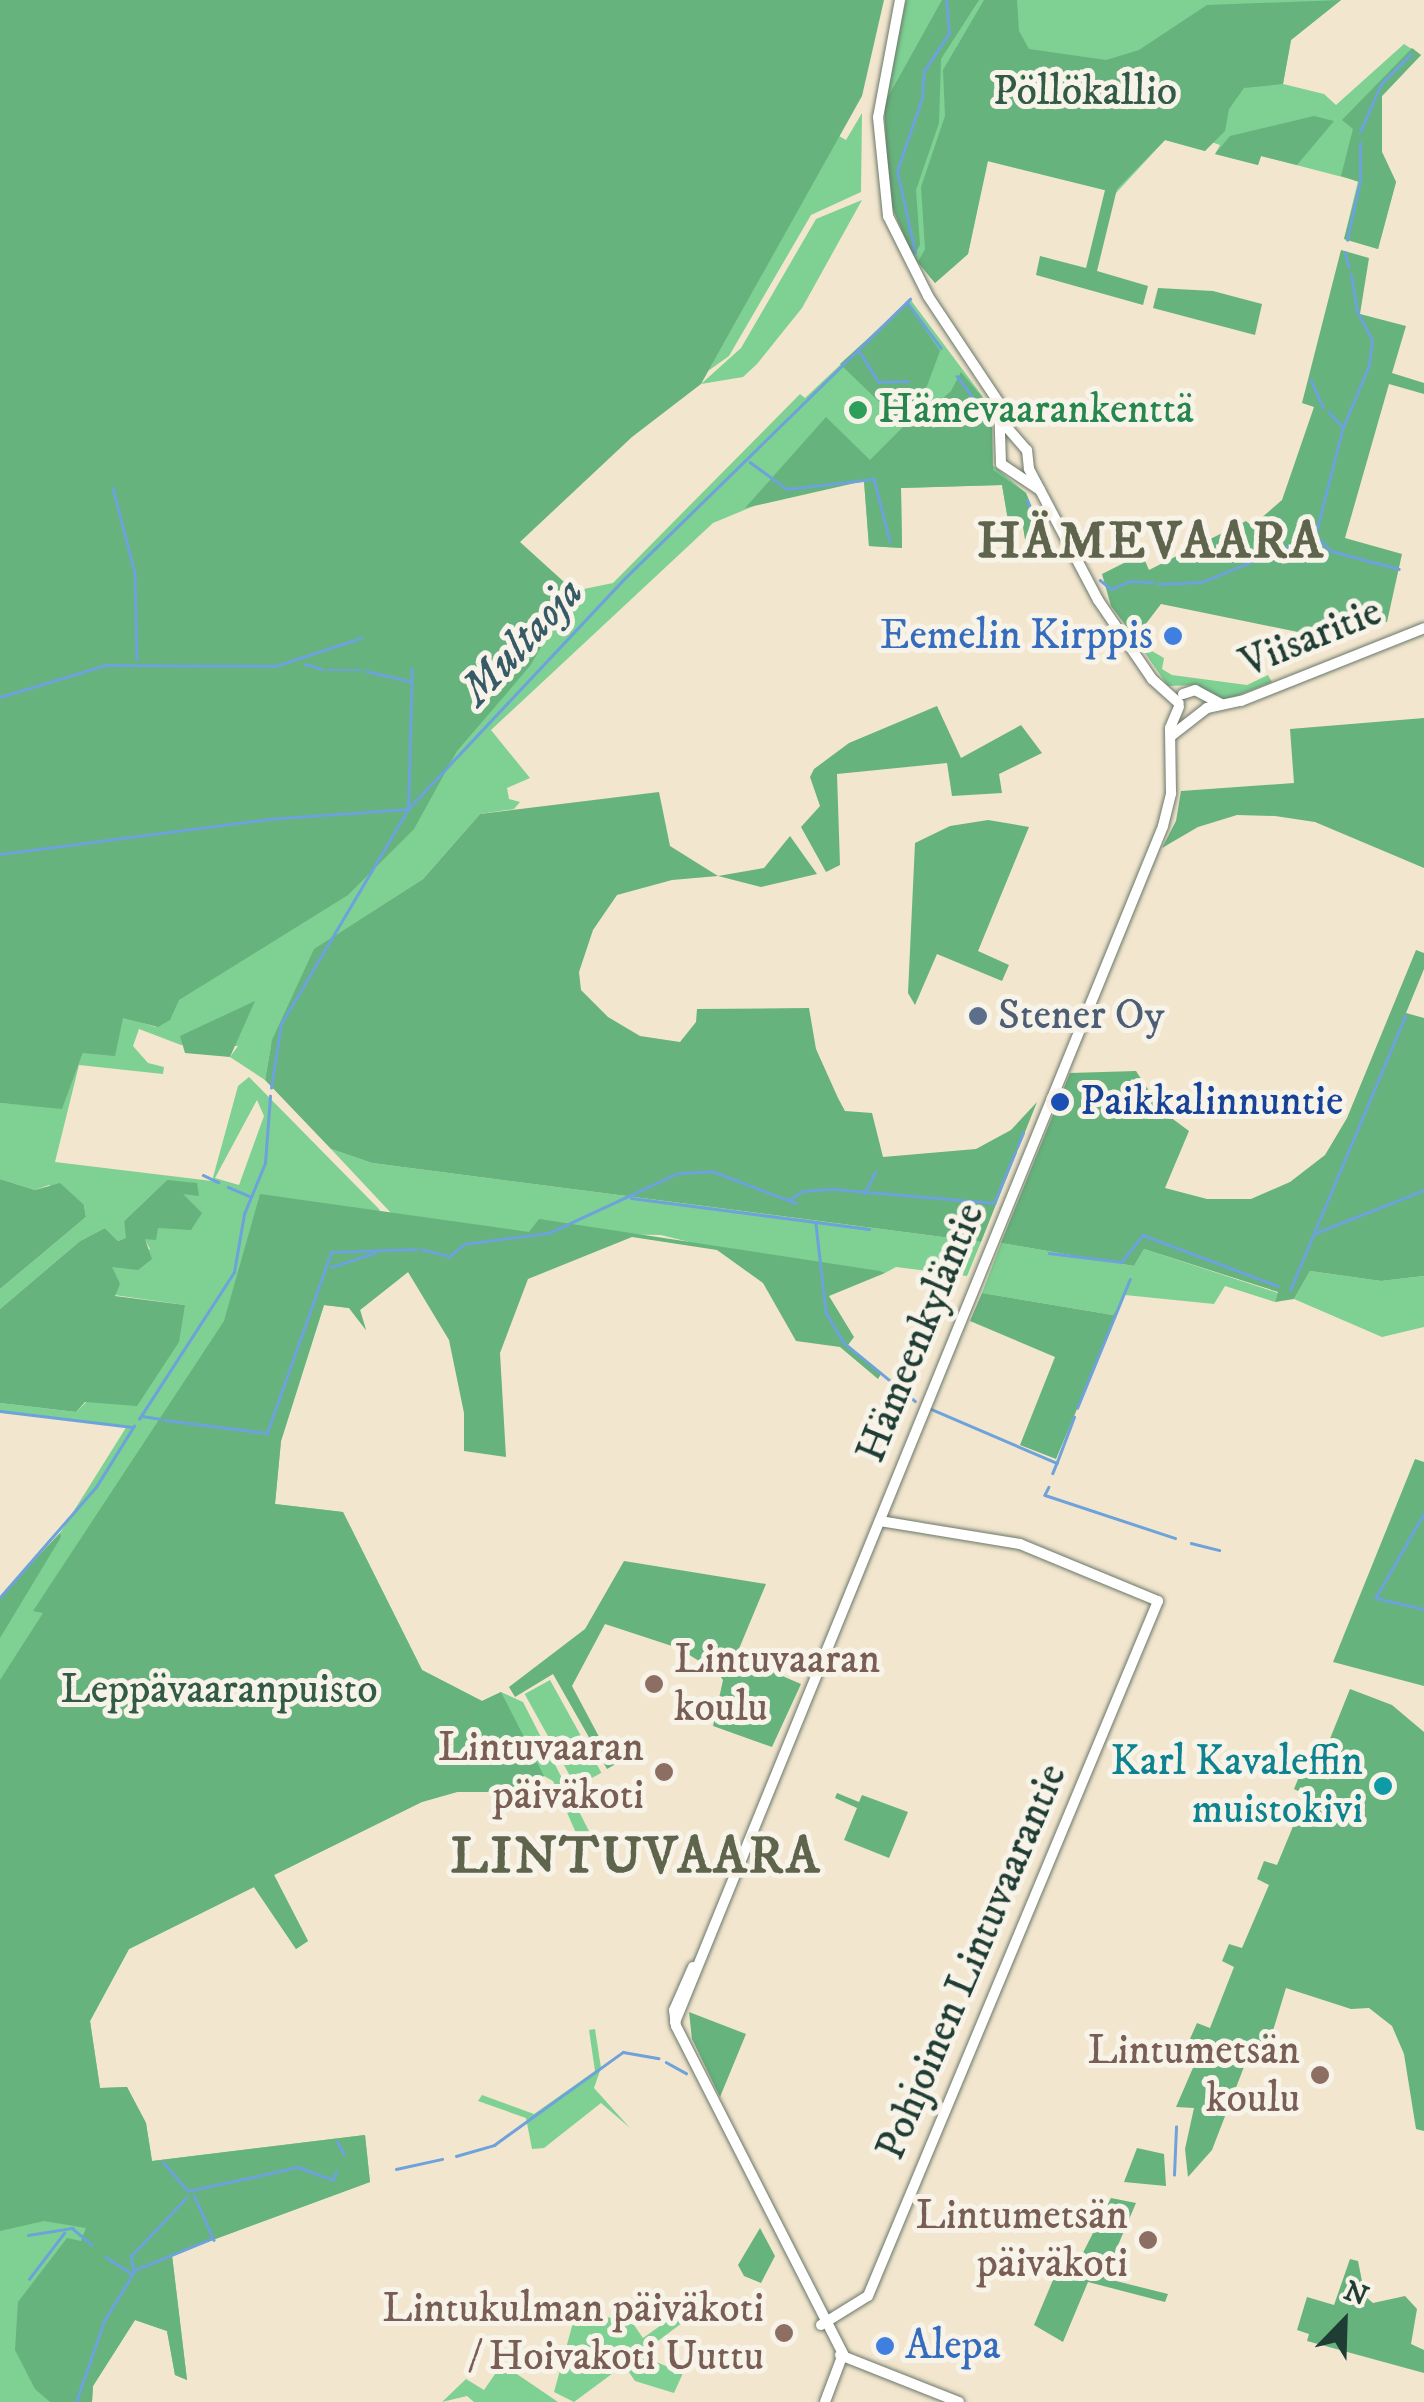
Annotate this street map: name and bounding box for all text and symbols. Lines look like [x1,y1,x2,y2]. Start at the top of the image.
park label: Pöllökallio [993,67,1177,117]
place label: Hämevaarankenttä [878,385,1194,435]
marker: Hämevaarankenttä [847,399,869,421]
district label: HÄMEVAARA [977,512,1325,574]
water label: Multaoja [450,567,596,717]
street label: Viisaritie [1233,587,1389,689]
place label: Eemelin Kirppis [880,611,1153,661]
marker: Eemelin Kirppis [1162,625,1184,647]
place label: Stener Oy [998,991,1164,1041]
marker: Stener Oy [967,1005,989,1027]
place label: Paikkalinnuntie [1080,1077,1343,1127]
marker: Paikkalinnuntie [1049,1091,1071,1113]
street label: Hämeenkyläntie [846,1196,996,1470]
place label: Lintuvaaran koulu [674,1635,880,1734]
park label: Leppävaaranpuisto [60,1665,378,1715]
marker: Lintuvaaran koulu [643,1673,665,1695]
place label: Lintuvaaran päiväkoti [438,1723,644,1822]
place label: Karl Kavaleffin muistokivi [1111,1737,1363,1835]
street label: Pohjoinen Lintuvaarantie [866,1757,1078,2167]
marker: Lintuvaaran päiväkoti [653,1761,675,1783]
marker: Karl Kavaleffin muistokivi [1372,1775,1394,1797]
district label: LINTUVAARA [451,1827,821,1889]
place label: Lintumetsän koulu [1087,2026,1300,2124]
marker: Lintumetsän koulu [1309,2064,1331,2086]
place label: Lintumetsän päiväkoti [915,2191,1128,2290]
marker: Lintumetsän päiväkoti [1137,2229,1159,2251]
north arrow [1294,2272,1394,2372]
text: N [1338,2273,1373,2315]
place label: Lintukulman päiväkoti / Hoivakoti Uuttu [382,2284,764,2382]
place label: Alepa [905,2321,1001,2371]
marker: Lintukulman päiväkoti / Hoivakoti Uuttu [773,2322,795,2344]
marker: Alepa [874,2335,896,2357]

